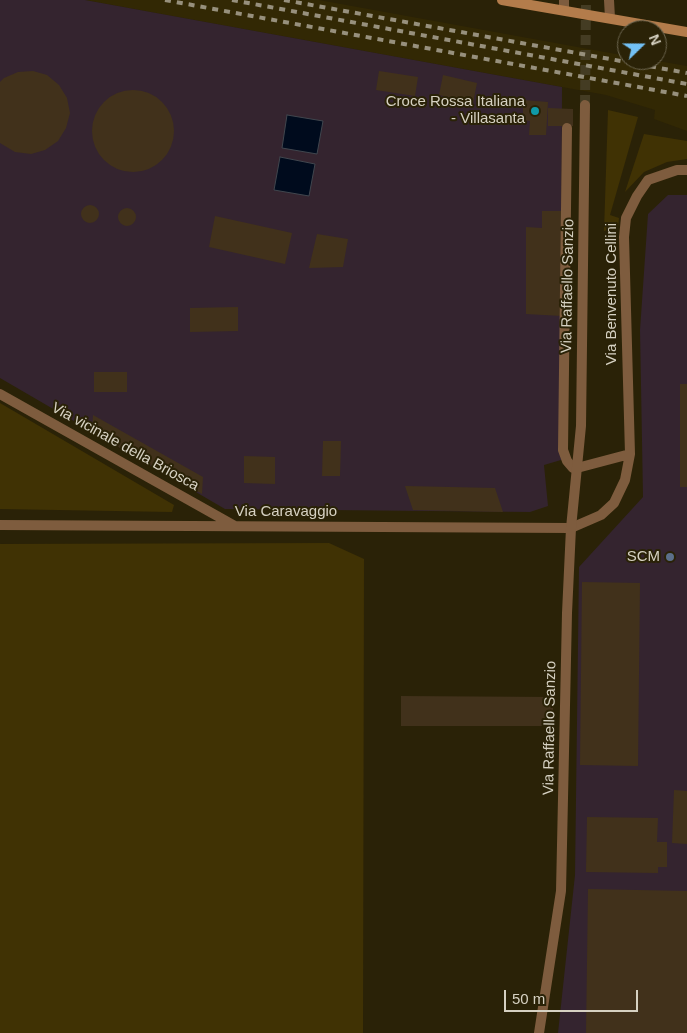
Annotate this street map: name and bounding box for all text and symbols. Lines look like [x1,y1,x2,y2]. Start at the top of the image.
north arrow [617,20,667,70]
text: N [646,32,664,47]
place label: Croce Rossa Italiana - Villasanta [386,93,525,128]
marker: Croce Rossa Italiana - Villasanta [529,105,541,117]
street label: Via Raffaello Sanzio [558,219,578,353]
street label: Via Benvenuto Cellini [603,223,621,365]
street label: Via vicinale della Briosca [48,399,202,495]
street label: Via Caravaggio [235,503,337,521]
place label: SCM [627,548,660,566]
marker: SCM [664,551,676,563]
street label: Via Raffaello Sanzio [540,661,560,795]
scale bar [507,980,641,1012]
text: 50 m [512,990,545,1007]

